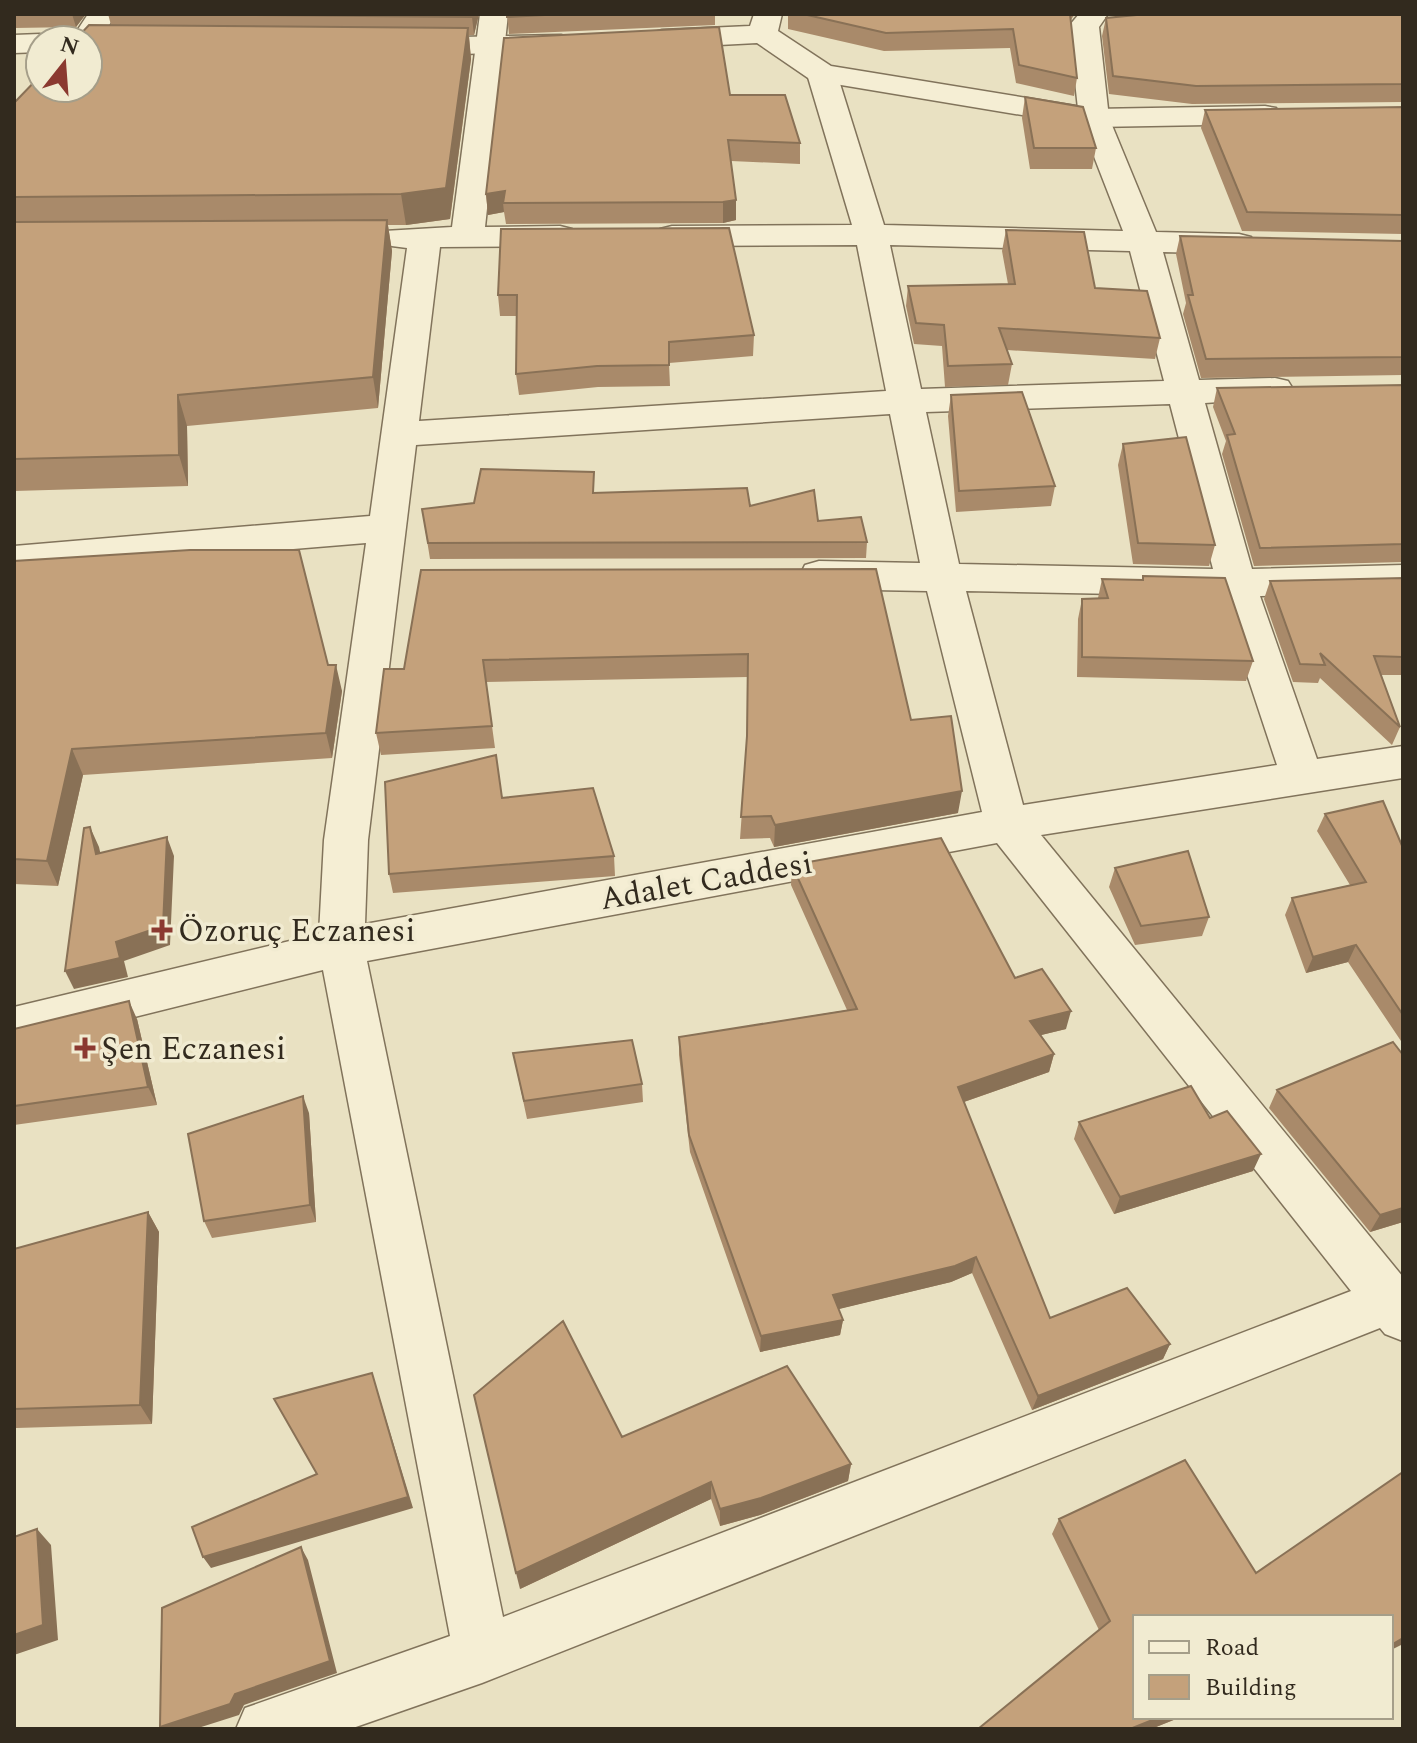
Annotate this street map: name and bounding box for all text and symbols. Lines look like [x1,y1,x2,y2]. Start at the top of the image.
north arrow [24,24,104,104]
text: N [56,28,83,65]
street label: Adalet Caddesi [596,839,816,924]
place label: Özoruç Eczanesi [178,907,415,956]
marker: Özoruç Eczanesi [153,921,171,939]
place label: Şen Eczanesi [101,1025,286,1074]
marker: Şen Eczanesi [76,1039,94,1057]
legend [1133,1615,1393,1719]
text: Road [1205,1630,1259,1666]
text: Building [1205,1670,1297,1706]

